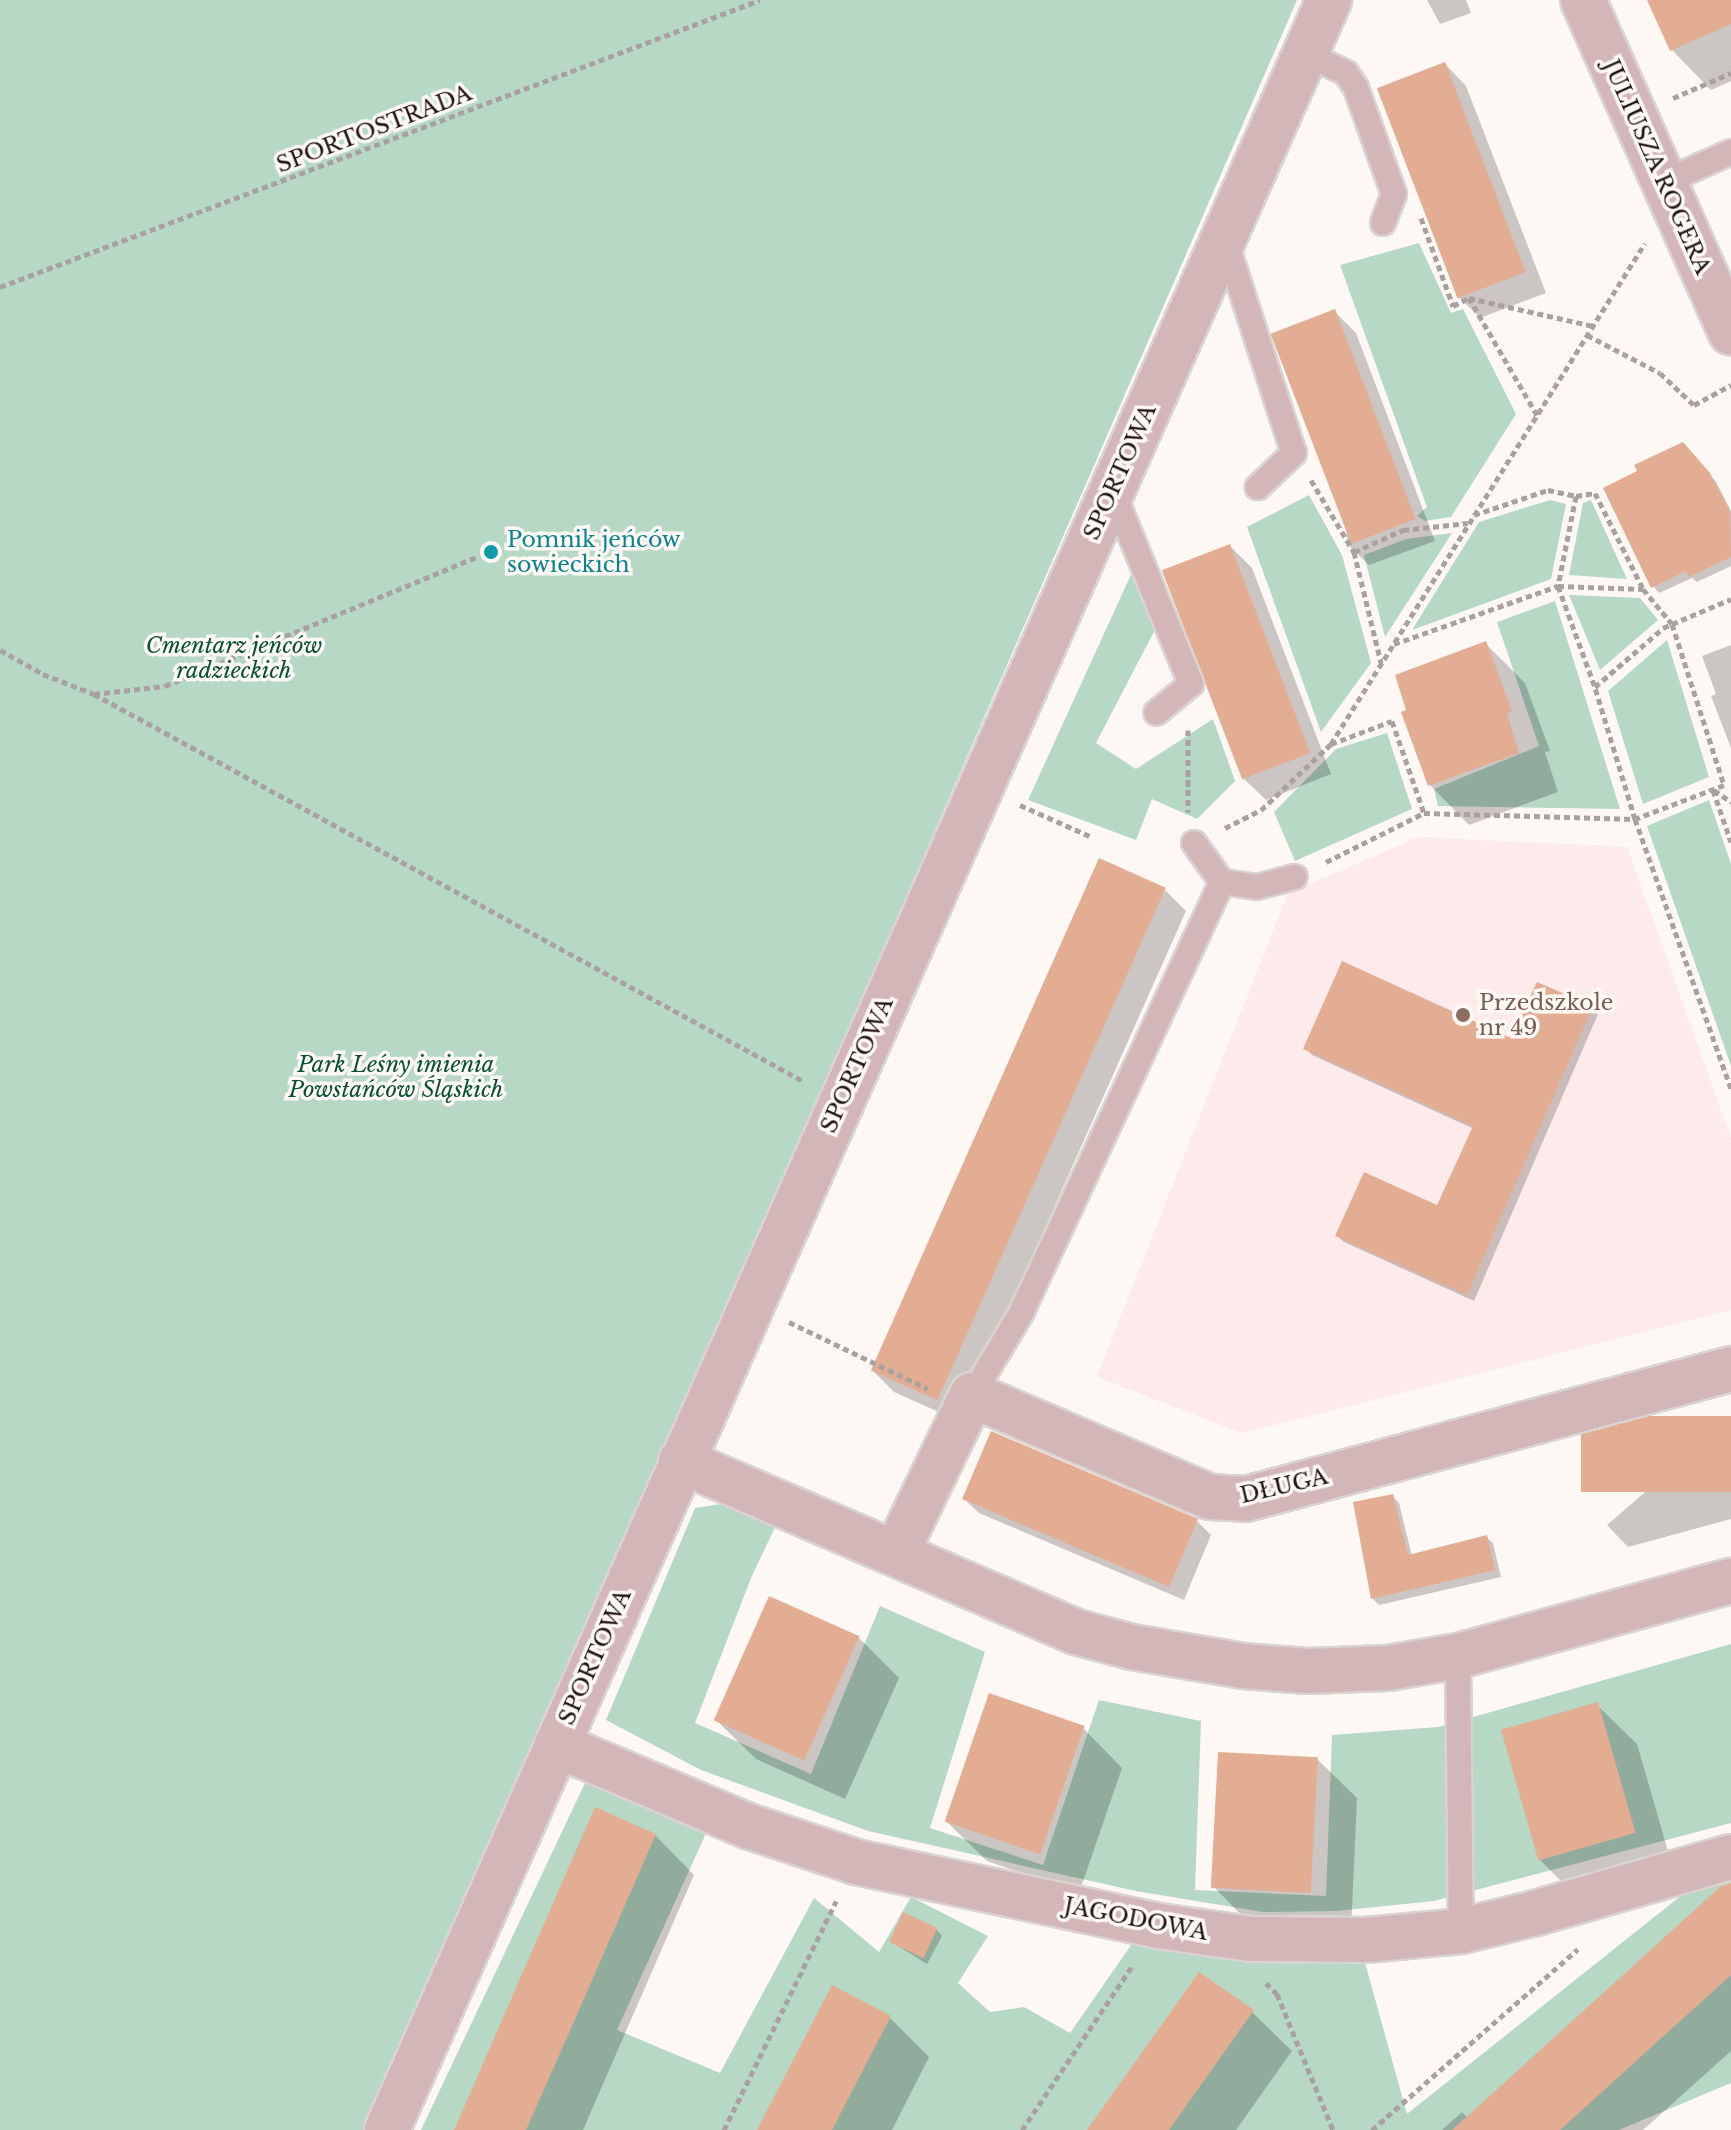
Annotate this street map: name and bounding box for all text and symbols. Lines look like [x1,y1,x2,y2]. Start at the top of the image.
street label: JULIUSZA ROGERA [1598,55,1716,279]
street label: SPORTOSTRADA [273,80,475,178]
street label: SPORTOWA [1078,400,1162,544]
place label: Pomnik jeńców sowieckich [507,526,681,578]
marker: Pomnik jeńców sowieckich [482,543,500,561]
park label: Cmentarz jeńców radzieckich [145,632,323,684]
place label: Przedszkole nr 49 [1479,989,1613,1040]
street label: SPORTOWA [815,993,899,1137]
marker: Przedszkole nr 49 [1454,1006,1472,1024]
park label: Park Leśny imienia Powstańców Śląskich [289,1051,503,1102]
street label: DŁUGA [1238,1463,1330,1509]
street label: SPORTOWA [553,1585,637,1729]
street label: JAGODOWA [1062,1892,1210,1946]

